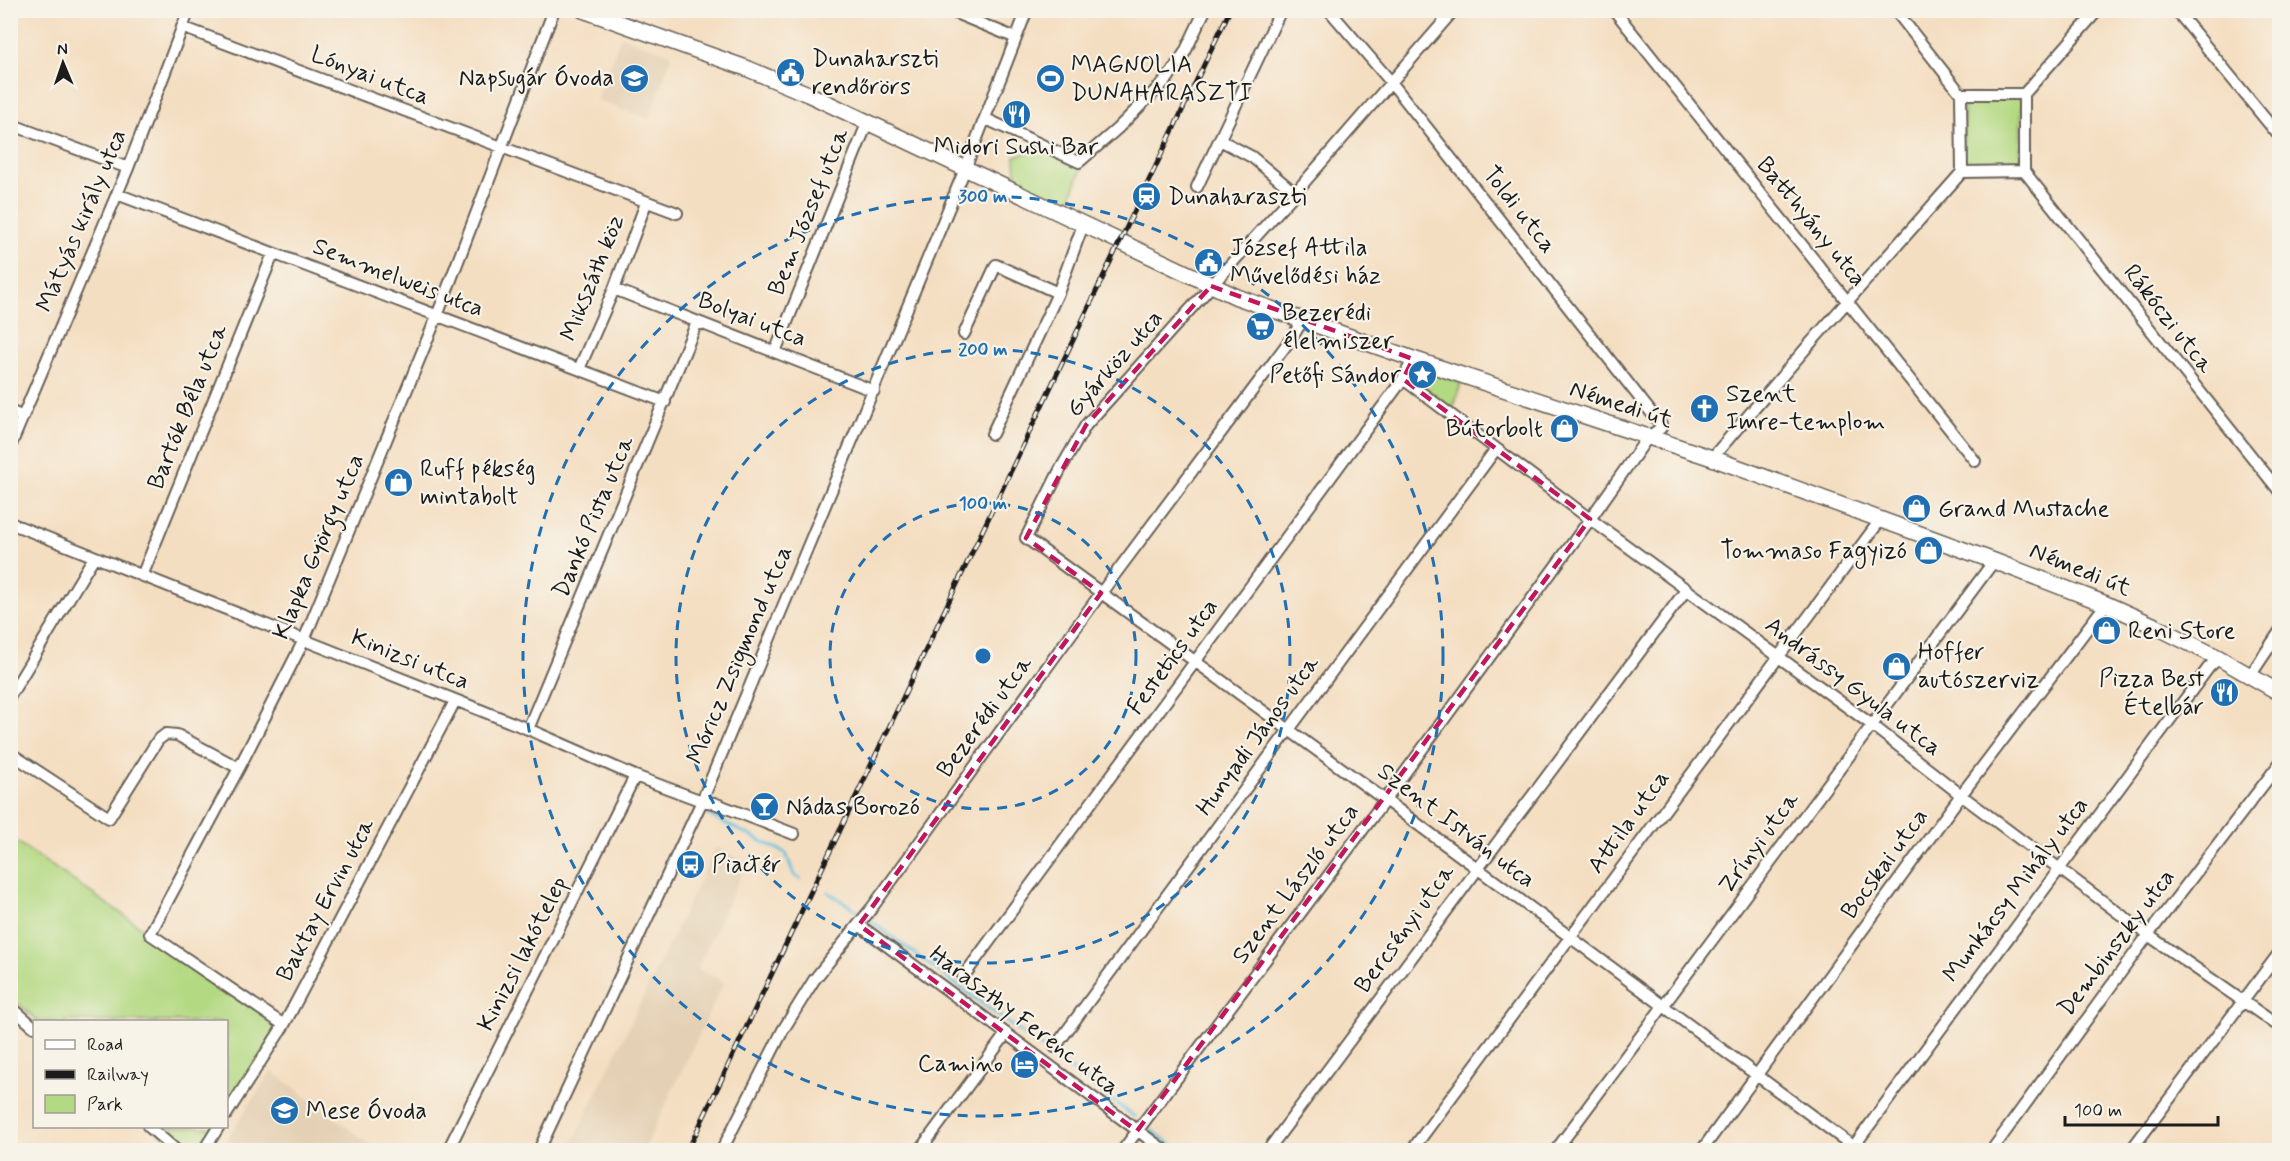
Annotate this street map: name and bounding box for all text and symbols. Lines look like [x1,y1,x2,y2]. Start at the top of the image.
north arrow [33,33,93,93]
text: N [57,39,68,60]
street label: Lónyai utca [306,39,434,113]
place label: Dunaharszti rendőrörs [812,44,938,103]
place label: MAGNOLIA DUNAHARASZTI [1071,50,1253,109]
public building icon: Dunaharszti rendőrörs [775,57,807,89]
school or university icon: Napsugár Óvoda [619,62,651,94]
place label: Napsugár Óvoda [459,63,614,94]
sports icon: MAGNOLIA DUNAHARASZTI [1034,63,1066,95]
restaurant icon: Midori Sushi Bar [1000,98,1032,130]
street label: Bem József utca [761,123,857,300]
street label: Mátyás király utca [30,125,134,317]
place label: Midori Sushi Bar [934,132,1098,163]
street label: Batthyány utca [1749,151,1873,293]
street label: Toldi utca [1475,160,1563,260]
station icon: Dunaharaszti [1131,181,1163,213]
place label: Dunaharaszti [1168,182,1307,213]
text: 300 m [959,185,1007,209]
street label: Mikszáth köz [554,210,632,346]
street label: Semmelweis utca [308,231,488,325]
place label: József Attila Művelődési ház [1230,233,1381,292]
public building icon: József Attila Művelődési ház [1193,246,1225,278]
street label: Rákóczi utca [2116,258,2221,380]
street label: Bolyai utca [693,285,811,355]
place label: Bezerédi élelmiszer [1282,298,1395,357]
street label: Gyárköz utca [1060,304,1170,424]
supermarket icon: Bezerédi élelmiszer [1245,311,1277,343]
street label: Bartók Béla utca [141,319,235,494]
text: 200 m [958,338,1008,362]
place icon: Petőfi Sándor [1406,359,1438,391]
place label: Petőfi Sándor [1270,360,1402,391]
street label: Némedi út [1565,374,1677,436]
place label: Szent Imre-templom [1726,379,1885,438]
church icon: Szent Imre-templom [1689,392,1721,424]
shop icon: Bútorbolt [1548,413,1580,445]
place label: Bútorbolt [1446,414,1543,445]
street label: Dankó Pista utca [546,431,642,603]
street label: Klapka György utca [266,449,375,646]
place label: Ruff pékség mintabolt [420,454,535,513]
shop icon: Ruff pékség mintabolt [383,467,415,499]
text: 100 m [959,492,1007,516]
shop icon: Grand Mustache [1901,493,1933,525]
place label: Grand Mustache [1938,494,2110,525]
shop icon: Tommaso Fagyizó [1912,535,1944,567]
place label: Tommaso Fagyizó [1720,536,1907,569]
street label: Némedi út [2025,536,2135,604]
street label: Móricz Zsigmond utca [680,541,802,770]
street label: Festetics utca [1120,593,1226,721]
street label: Andrássy Gyula utca [1758,610,1948,764]
shop icon: Reni Store [2091,615,2123,647]
place label: Reni Store [2128,616,2235,647]
street label: Kinizsi utca [346,622,474,698]
place label: Hoffer autószerviz [1918,637,2039,696]
centre of rings [973,646,993,666]
street label: Bezerédi utca [930,649,1040,784]
street label: Hunyadi János utca [1189,649,1327,822]
shop icon: Hoffer autószerviz [1881,650,1913,682]
place label: Pizza Best Ételbár [2099,664,2204,723]
restaurant icon: Pizza Best Ételbár [2209,677,2241,709]
street label: Szent István utca [1371,757,1541,895]
street label: Attila utca [1581,764,1677,880]
street label: Zrínyi utca [1712,785,1807,900]
bar icon: Nádas Borozó [749,791,781,823]
street label: Munkácsy Mihály utca [1936,791,2096,989]
place label: Nádas Borozó [786,792,920,823]
street label: Szent László utca [1225,797,1367,971]
street label: Bocskai utca [1834,803,1936,925]
street label: Baktay Ervin utca [270,812,382,987]
bus stop icon: Piactér [675,849,707,881]
place label: Piactér [712,850,781,881]
street label: Bercsényi utca [1348,858,1462,999]
street label: Dembinszky utca [2052,863,2182,1023]
street label: Kinizsi lakótelep [471,871,575,1037]
street label: Haraszthy Ferenc utca [923,939,1125,1103]
legend [33,1020,228,1128]
text: Road [87,1033,123,1057]
hotel icon: Camino [1008,1048,1040,1080]
place label: Camino [918,1049,1003,1080]
text: Railway [87,1063,149,1087]
scale bar [2065,1089,2218,1127]
text: Park [87,1093,123,1117]
school or university icon: Mese Óvoda [269,1095,301,1127]
place label: Mese Óvoda [306,1096,427,1127]
text: 100 m [2074,1099,2122,1123]

